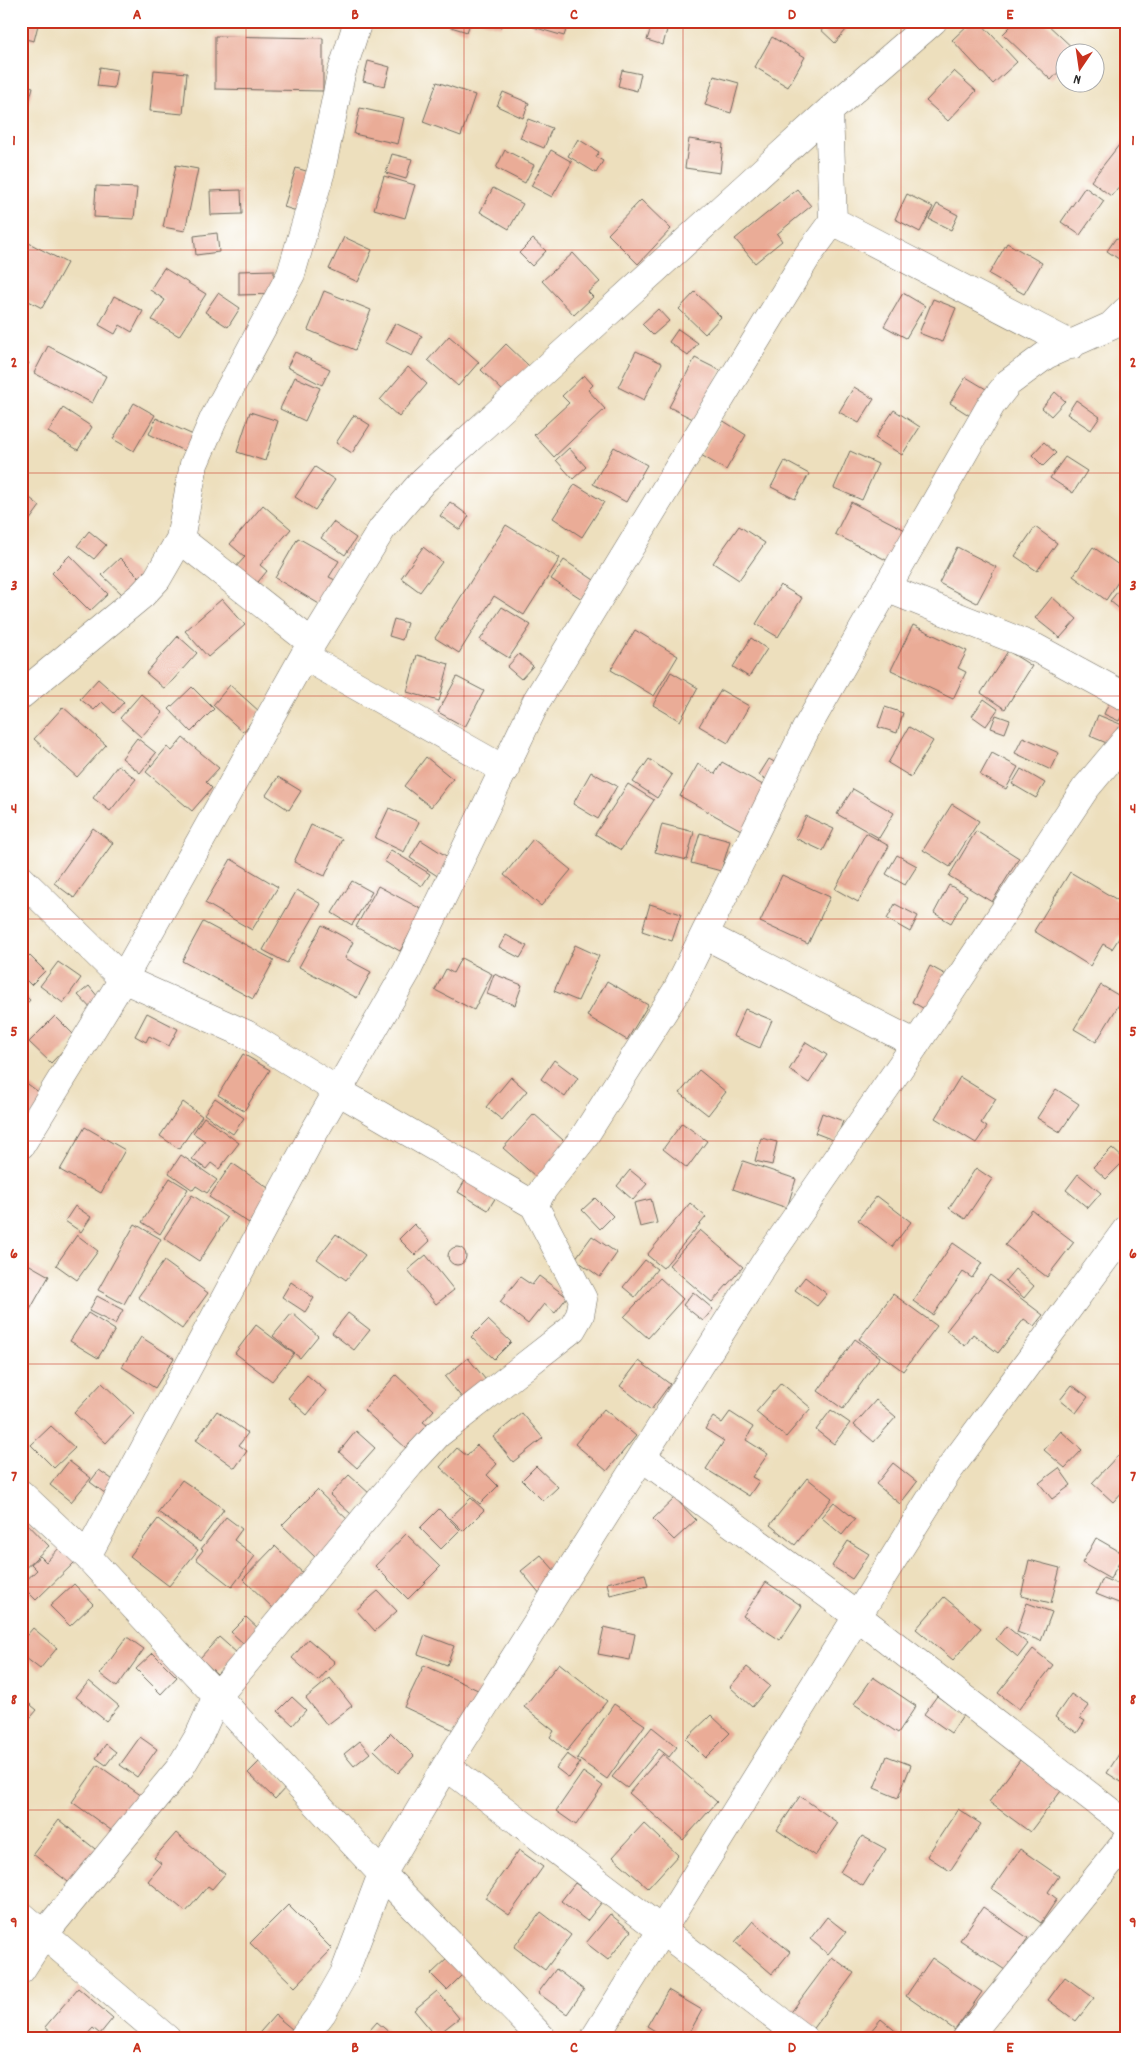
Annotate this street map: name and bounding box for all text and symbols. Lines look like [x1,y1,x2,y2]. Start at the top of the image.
text: A [133,4,142,27]
text: B [351,4,359,27]
text: C [570,4,578,27]
text: D [788,4,797,27]
text: E [1006,4,1014,27]
north arrow [1054,42,1104,92]
text: N [1072,68,1083,89]
text: 1 [12,130,16,153]
text: 1 [1131,130,1135,153]
text: 2 [11,352,18,375]
text: 2 [1130,352,1137,375]
text: 3 [10,575,18,598]
text: 3 [1129,575,1137,598]
text: 4 [11,798,17,821]
text: 4 [1130,798,1136,821]
text: 5 [10,1021,18,1044]
text: 5 [1129,1021,1137,1044]
text: 6 [10,1243,18,1266]
text: 6 [1129,1243,1137,1266]
text: 7 [11,1466,17,1489]
text: 7 [1130,1466,1136,1489]
text: 8 [11,1689,18,1712]
text: 8 [1130,1689,1137,1712]
text: 9 [10,1912,18,1935]
text: 9 [1129,1912,1137,1935]
text: A [133,2037,142,2060]
text: B [351,2037,359,2060]
text: C [570,2037,578,2060]
text: D [788,2037,797,2060]
text: E [1006,2037,1014,2060]

